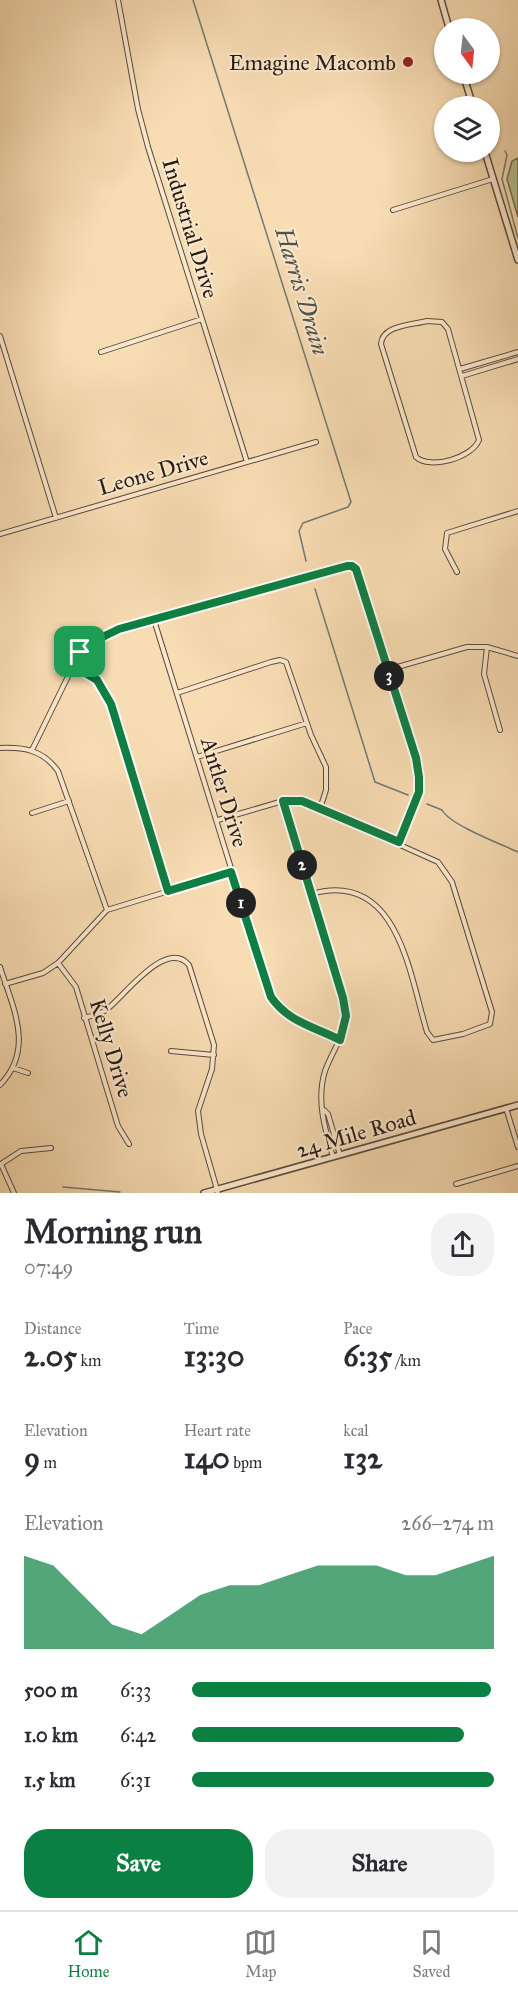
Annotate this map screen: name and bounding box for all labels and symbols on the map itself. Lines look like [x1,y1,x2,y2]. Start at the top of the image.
north arrow [434,18,500,84]
place label: Emagine Macomb [229,49,396,76]
marker: Emagine Macomb [401,55,415,69]
street label: Industrial Drive [156,155,225,301]
water label: Harris Drain [268,222,336,359]
street label: Leone Drive [95,444,211,501]
pin [54,626,105,677]
pin: 3 [374,661,404,691]
street label: Antler Drive [195,733,254,850]
pin: 2 [287,850,317,880]
pin: 1 [226,888,256,918]
street label: Kelly Drive [84,995,139,1101]
street label: 24 Mile Road [293,1104,419,1163]

